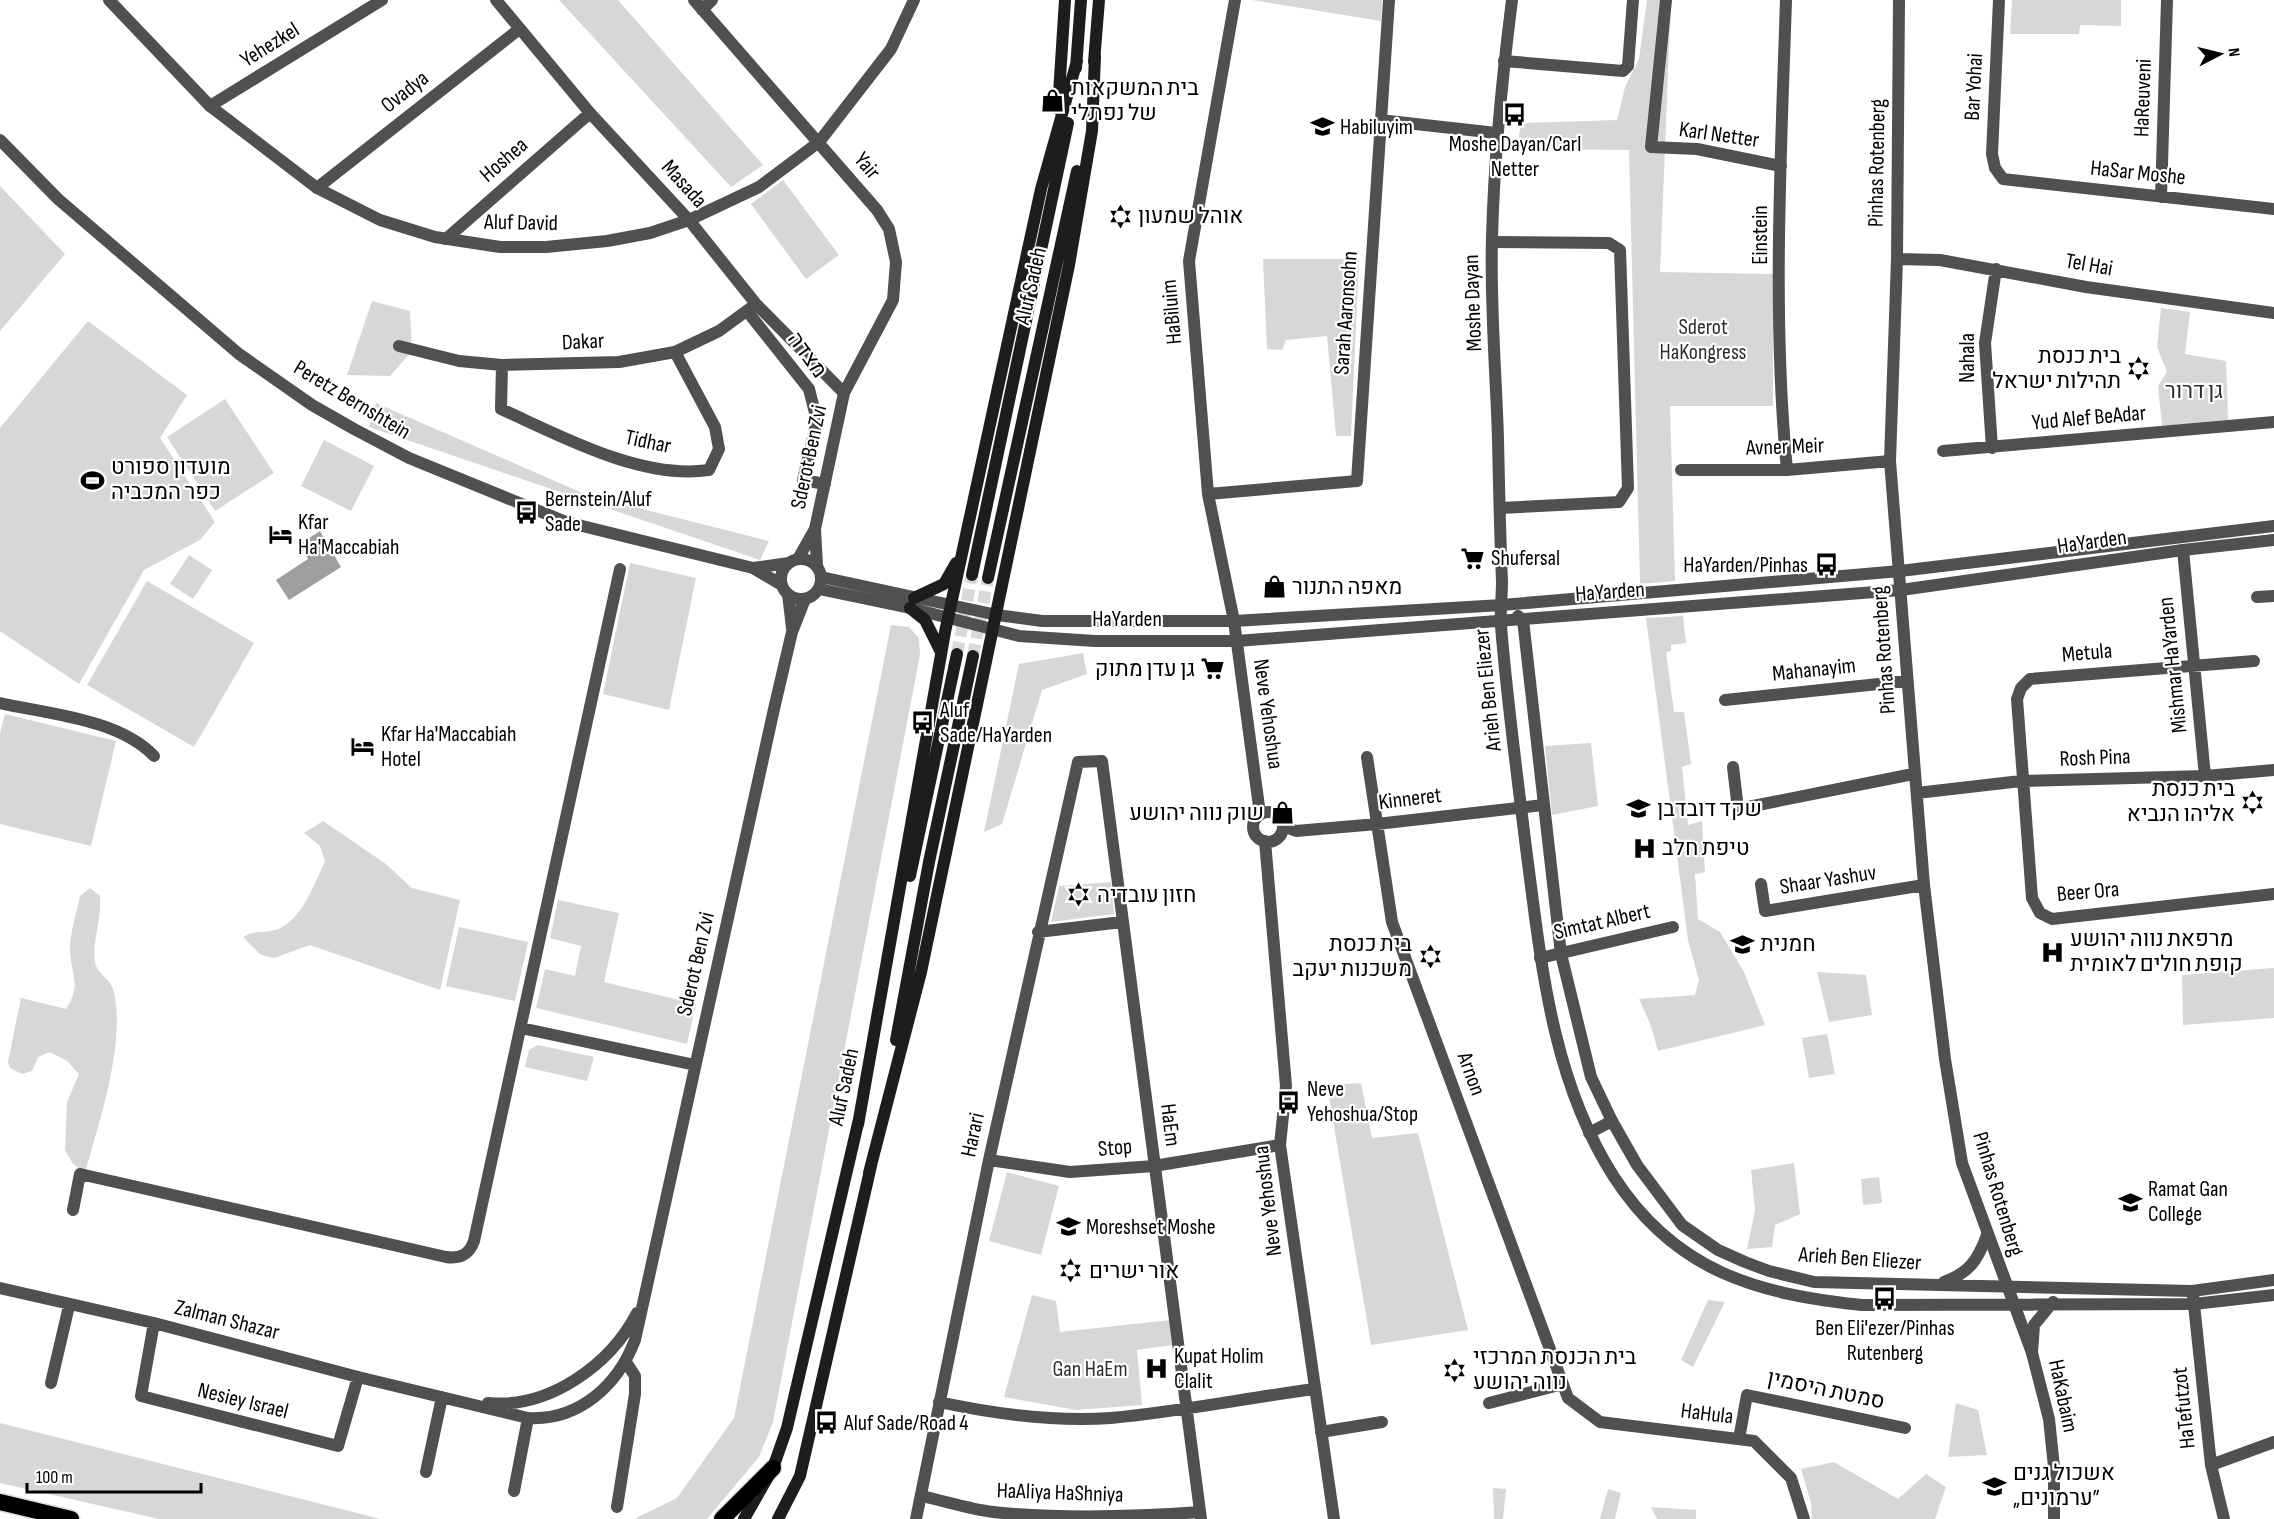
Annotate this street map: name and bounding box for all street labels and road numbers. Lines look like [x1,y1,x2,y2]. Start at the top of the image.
street label: Yehezkel [236,17,304,73]
street label: Bar Yohai [1959,53,1989,121]
street label: HaReuveni [2128,58,2158,138]
street label: Ovadya [376,65,434,119]
street label: Pinhas Rotenberg [1862,98,1892,227]
street label: Karl Netter [1677,116,1761,154]
street label: Hoshea [474,132,534,188]
street label: Yair [848,147,886,185]
street label: Masada [655,154,713,214]
street label: HaSar Moshe [2089,155,2187,191]
street label: Einstein [1747,205,1774,265]
street label: Aluf David [483,209,558,237]
street label: Aluf Sadeh [1009,245,1053,328]
street label: Tel Hai [2063,248,2115,282]
street label: Sarah Aaronsohn [1328,250,1364,376]
street label: Moshe Dayan [1458,254,1488,352]
street label: HaBiluim [1156,278,1188,346]
street label: Dakar [561,327,605,357]
street label: מצדה [781,327,833,383]
street label: Nahala [1954,333,1981,383]
street label: Peretz Bernshtein [289,354,415,446]
street label: Yud Alef BeAdar [2031,400,2147,436]
street label: Sderot Ben Zvi [785,403,833,511]
street label: Tidhar [622,424,674,460]
street label: Avner Meir [1745,432,1824,462]
street label: HaYarden [2056,524,2128,560]
street label: HaYarden [1574,576,1646,608]
street label: Pinhas Rotenberg [1866,585,1902,715]
street label: Mishmar HaYarden [2152,596,2194,734]
street label: HaYarden [1092,606,1162,633]
street label: Arieh Ben Eliezer [1468,627,1508,753]
street label: Metula [2061,637,2113,669]
street label: Mahanayim [1771,652,1857,688]
street label: Neve Yehoshua [1247,657,1289,771]
street label: Rosh Pina [2059,743,2131,773]
street label: Kinneret [1377,782,1443,816]
street label: Shaar Yashuv [1778,859,1879,901]
street label: Beer Ora [2056,876,2120,908]
street label: Simtat Albert [1551,898,1653,946]
street label: Sderot Ben Zvi [671,910,721,1018]
street label: Aluf Sadeh [822,1046,865,1129]
street label: Arnon [1450,1048,1491,1099]
street label: HaEm [1154,1102,1186,1148]
street label: Harari [955,1110,991,1160]
street label: Pinhas Rotenberg [1966,1129,2030,1260]
street label: Stop [1097,1133,1133,1163]
street label: Neve Yehoshua [1248,1144,1288,1258]
street label: Arieh Ben Eliezer [1797,1241,1922,1277]
street label: Zalman Shazar [172,1294,282,1346]
street label: HaKabaim [2042,1357,2084,1435]
street label: סמטת היסמין [1765,1364,1887,1416]
street label: HaTefutzot [2166,1366,2202,1450]
street label: Nesiey Israel [195,1377,291,1425]
street label: HaHula [1679,1397,1735,1431]
street label: HaAliya HaShniya [996,1477,1124,1509]

